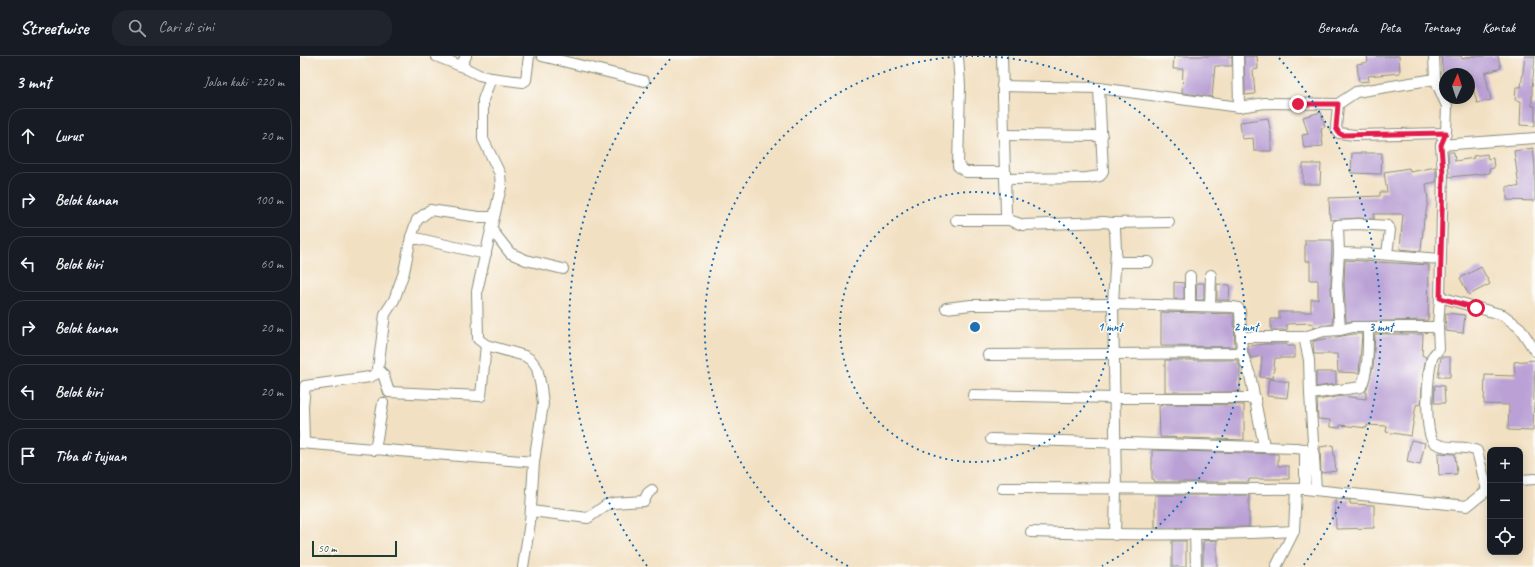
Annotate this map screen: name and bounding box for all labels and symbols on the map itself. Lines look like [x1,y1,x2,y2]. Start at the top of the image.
north arrow [1439,68,1475,104]
route end [1289,95,1307,113]
route start [1467,299,1485,317]
text: 1 mnt [1098,319,1124,335]
text: 2 mnt [1234,319,1260,335]
text: 3 mnt [1369,319,1395,335]
centre of rings [968,320,982,334]
scale bar [312,539,397,558]

